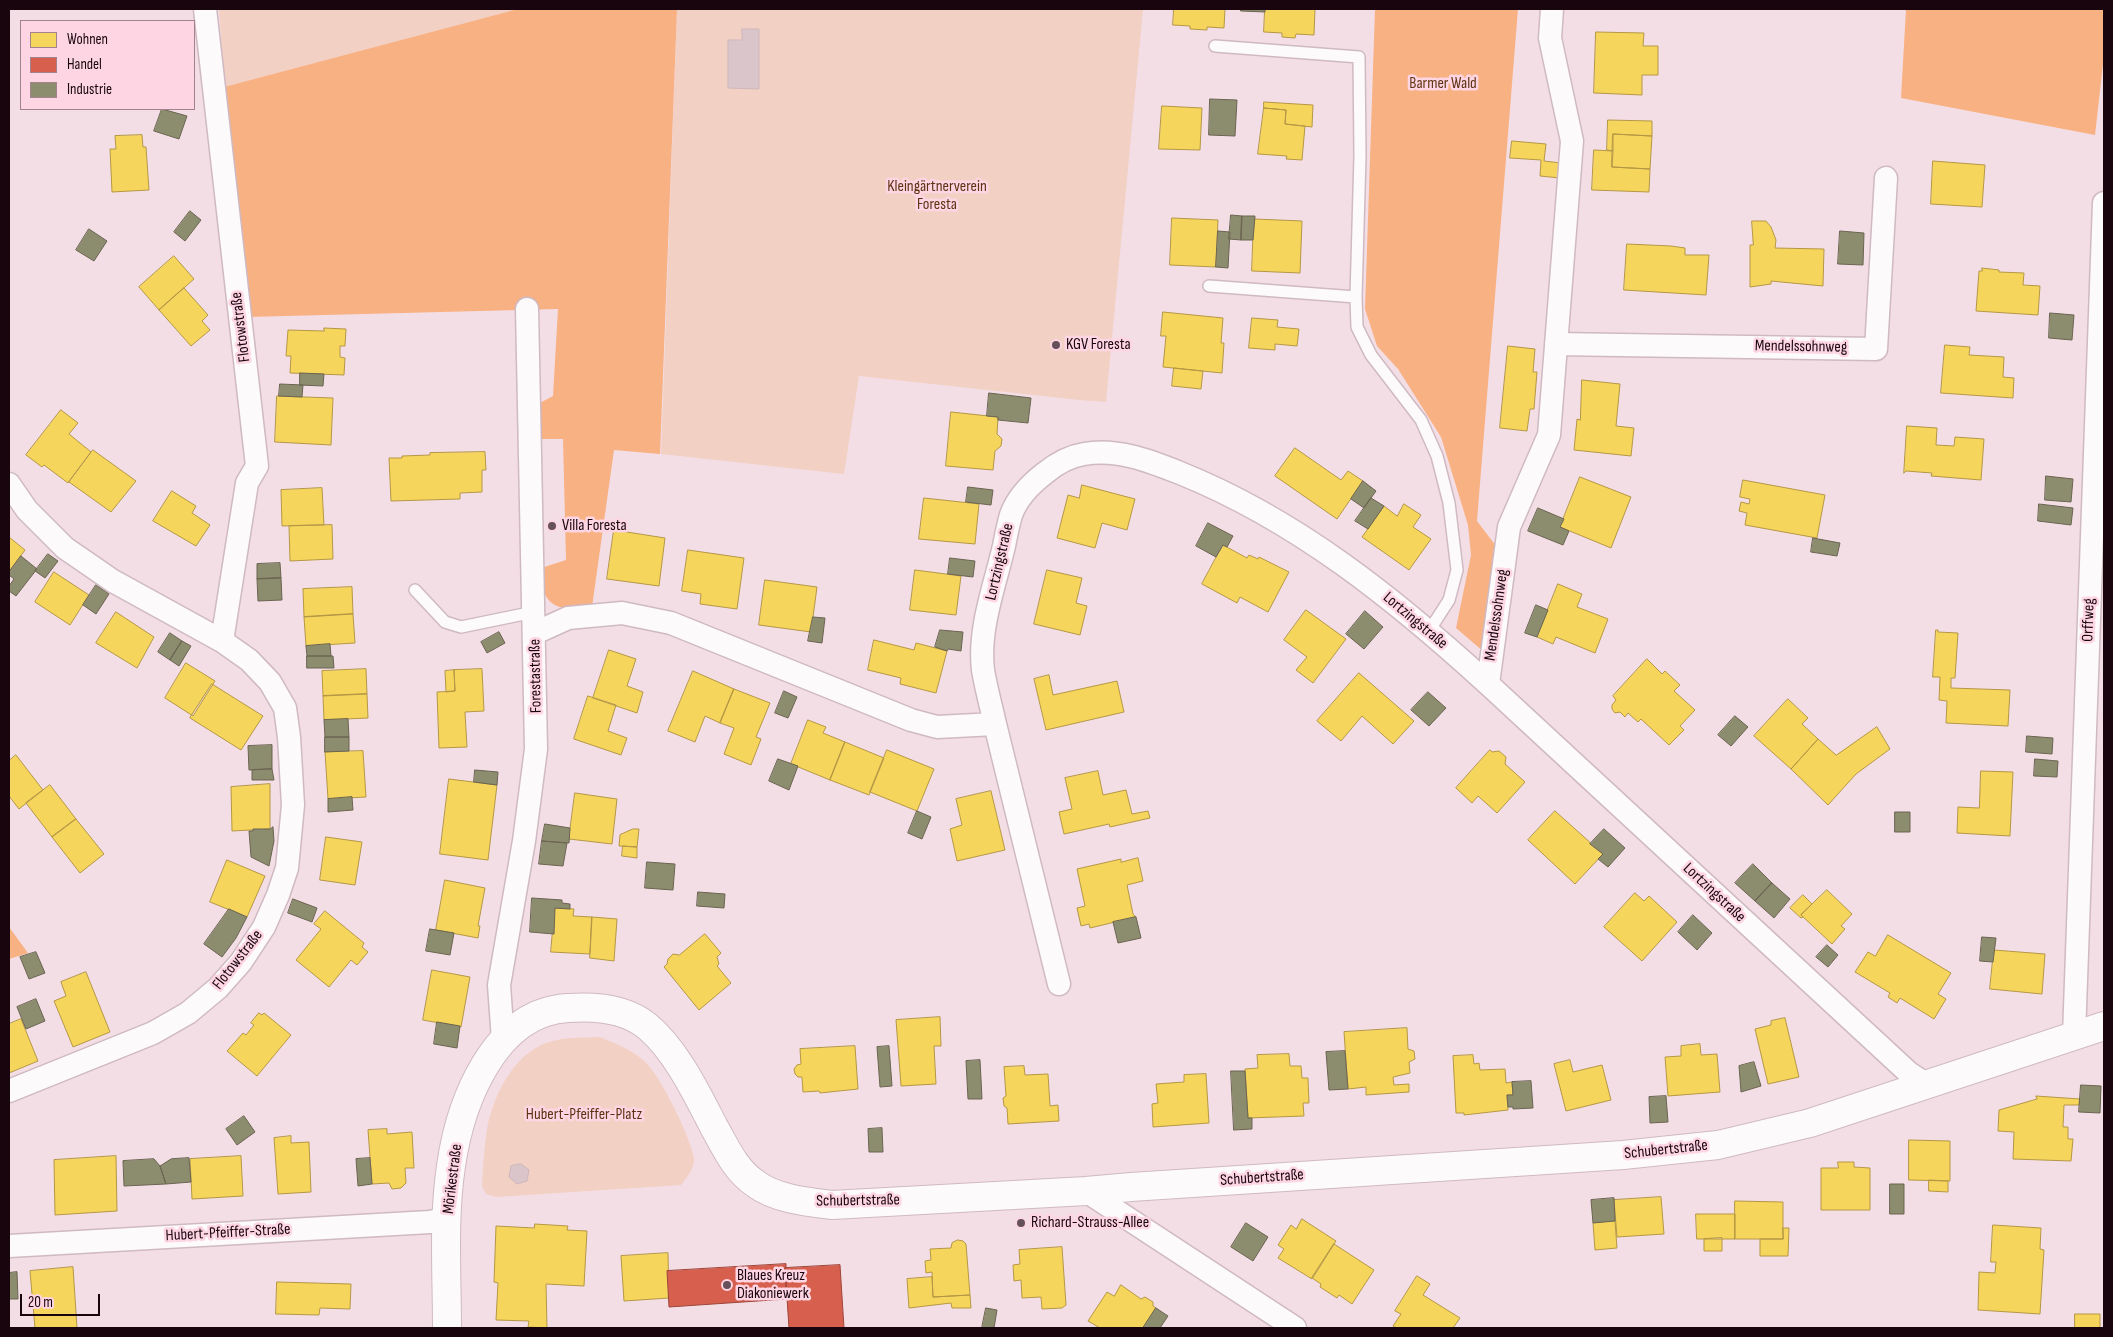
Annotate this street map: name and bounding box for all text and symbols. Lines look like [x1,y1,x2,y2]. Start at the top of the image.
legend [20,20,195,110]
text: Wohnen [67,30,108,49]
text: Handel [67,55,102,74]
park label: Barmer Wald [1409,74,1477,94]
text: Industrie [67,80,112,99]
park label: Kleingärtnerverein Foresta [887,177,987,215]
street label: Flotowstraße [227,291,255,363]
place label: KGV Foresta [1066,335,1131,355]
street label: Mendelssohnweg [1755,337,1847,357]
marker: KGV Foresta [1050,339,1062,351]
place label: Villa Foresta [562,516,627,536]
marker: Villa Foresta [546,520,558,532]
street label: Lortzingstraße [982,522,1018,602]
street label: Mendelssohnweg [1481,568,1513,662]
street label: Lortzingstraße [1379,588,1451,654]
street label: Orffweg [2079,598,2099,642]
street label: Forestastraße [526,639,546,713]
street label: Lortzingstraße [1679,859,1749,927]
street label: Flotowstraße [209,926,267,994]
park label: Hubert-Pfeiffer-Platz [526,1105,642,1125]
street label: Schubertstraße [1623,1136,1709,1164]
street label: Mörikestraße [439,1143,467,1215]
street label: Schubertstraße [1220,1166,1304,1190]
street label: Schubertstraße [816,1191,900,1211]
place label: Richard-Strauss-Allee [1031,1213,1149,1233]
marker: Richard-Strauss-Allee [1015,1217,1027,1229]
street label: Hubert-Pfeiffer-Straße [165,1220,291,1246]
place label: Blaues Kreuz Diakoniewerk [737,1266,809,1304]
marker: Blaues Kreuz Diakoniewerk [721,1279,733,1291]
scale bar [22,1284,102,1316]
text: 20 m [28,1293,53,1312]

